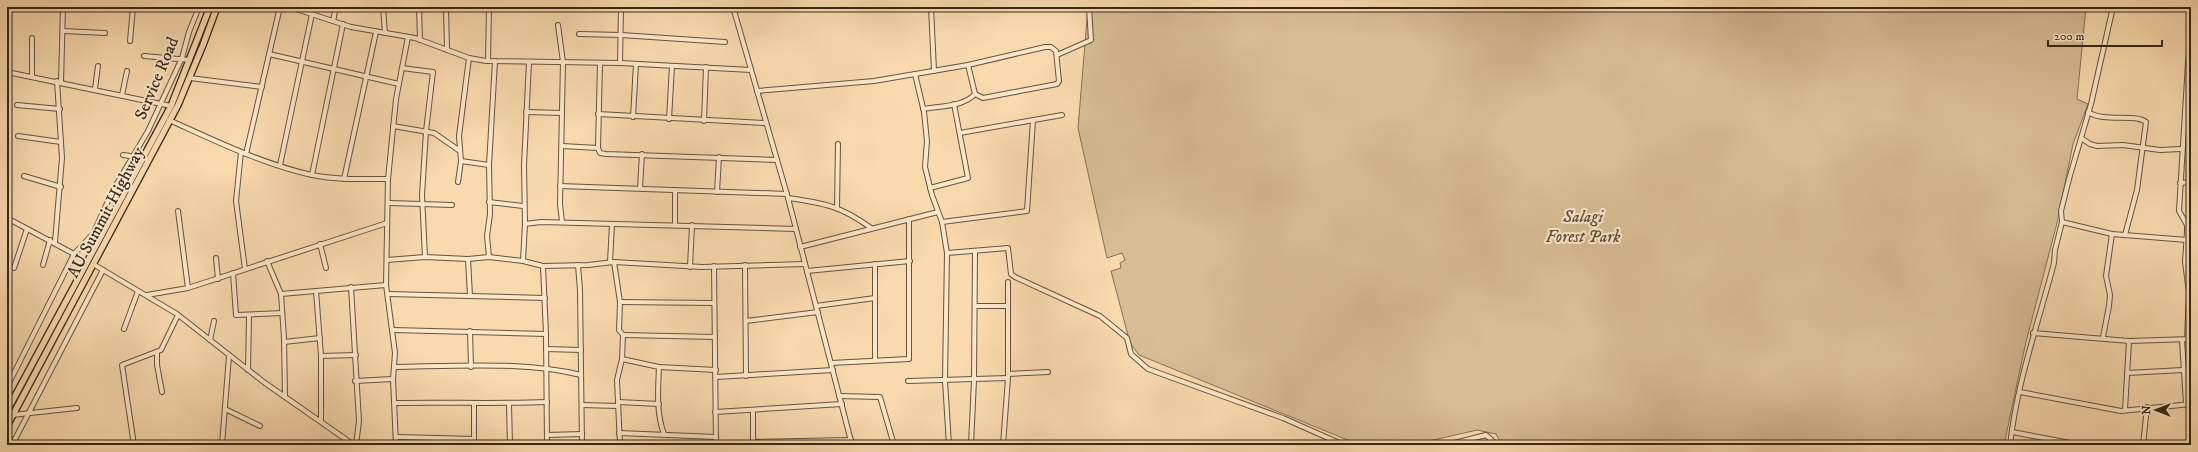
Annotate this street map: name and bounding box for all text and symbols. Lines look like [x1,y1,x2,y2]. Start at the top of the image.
scale bar [2048,22,2162,48]
text: 200 m [2054,29,2084,44]
street label: Service Road [130,33,184,123]
street label: AU Summit Highway [62,142,150,282]
park label: Salagi Forest Park [1546,206,1621,248]
north arrow [2136,390,2176,430]
text: N [2140,405,2154,415]

